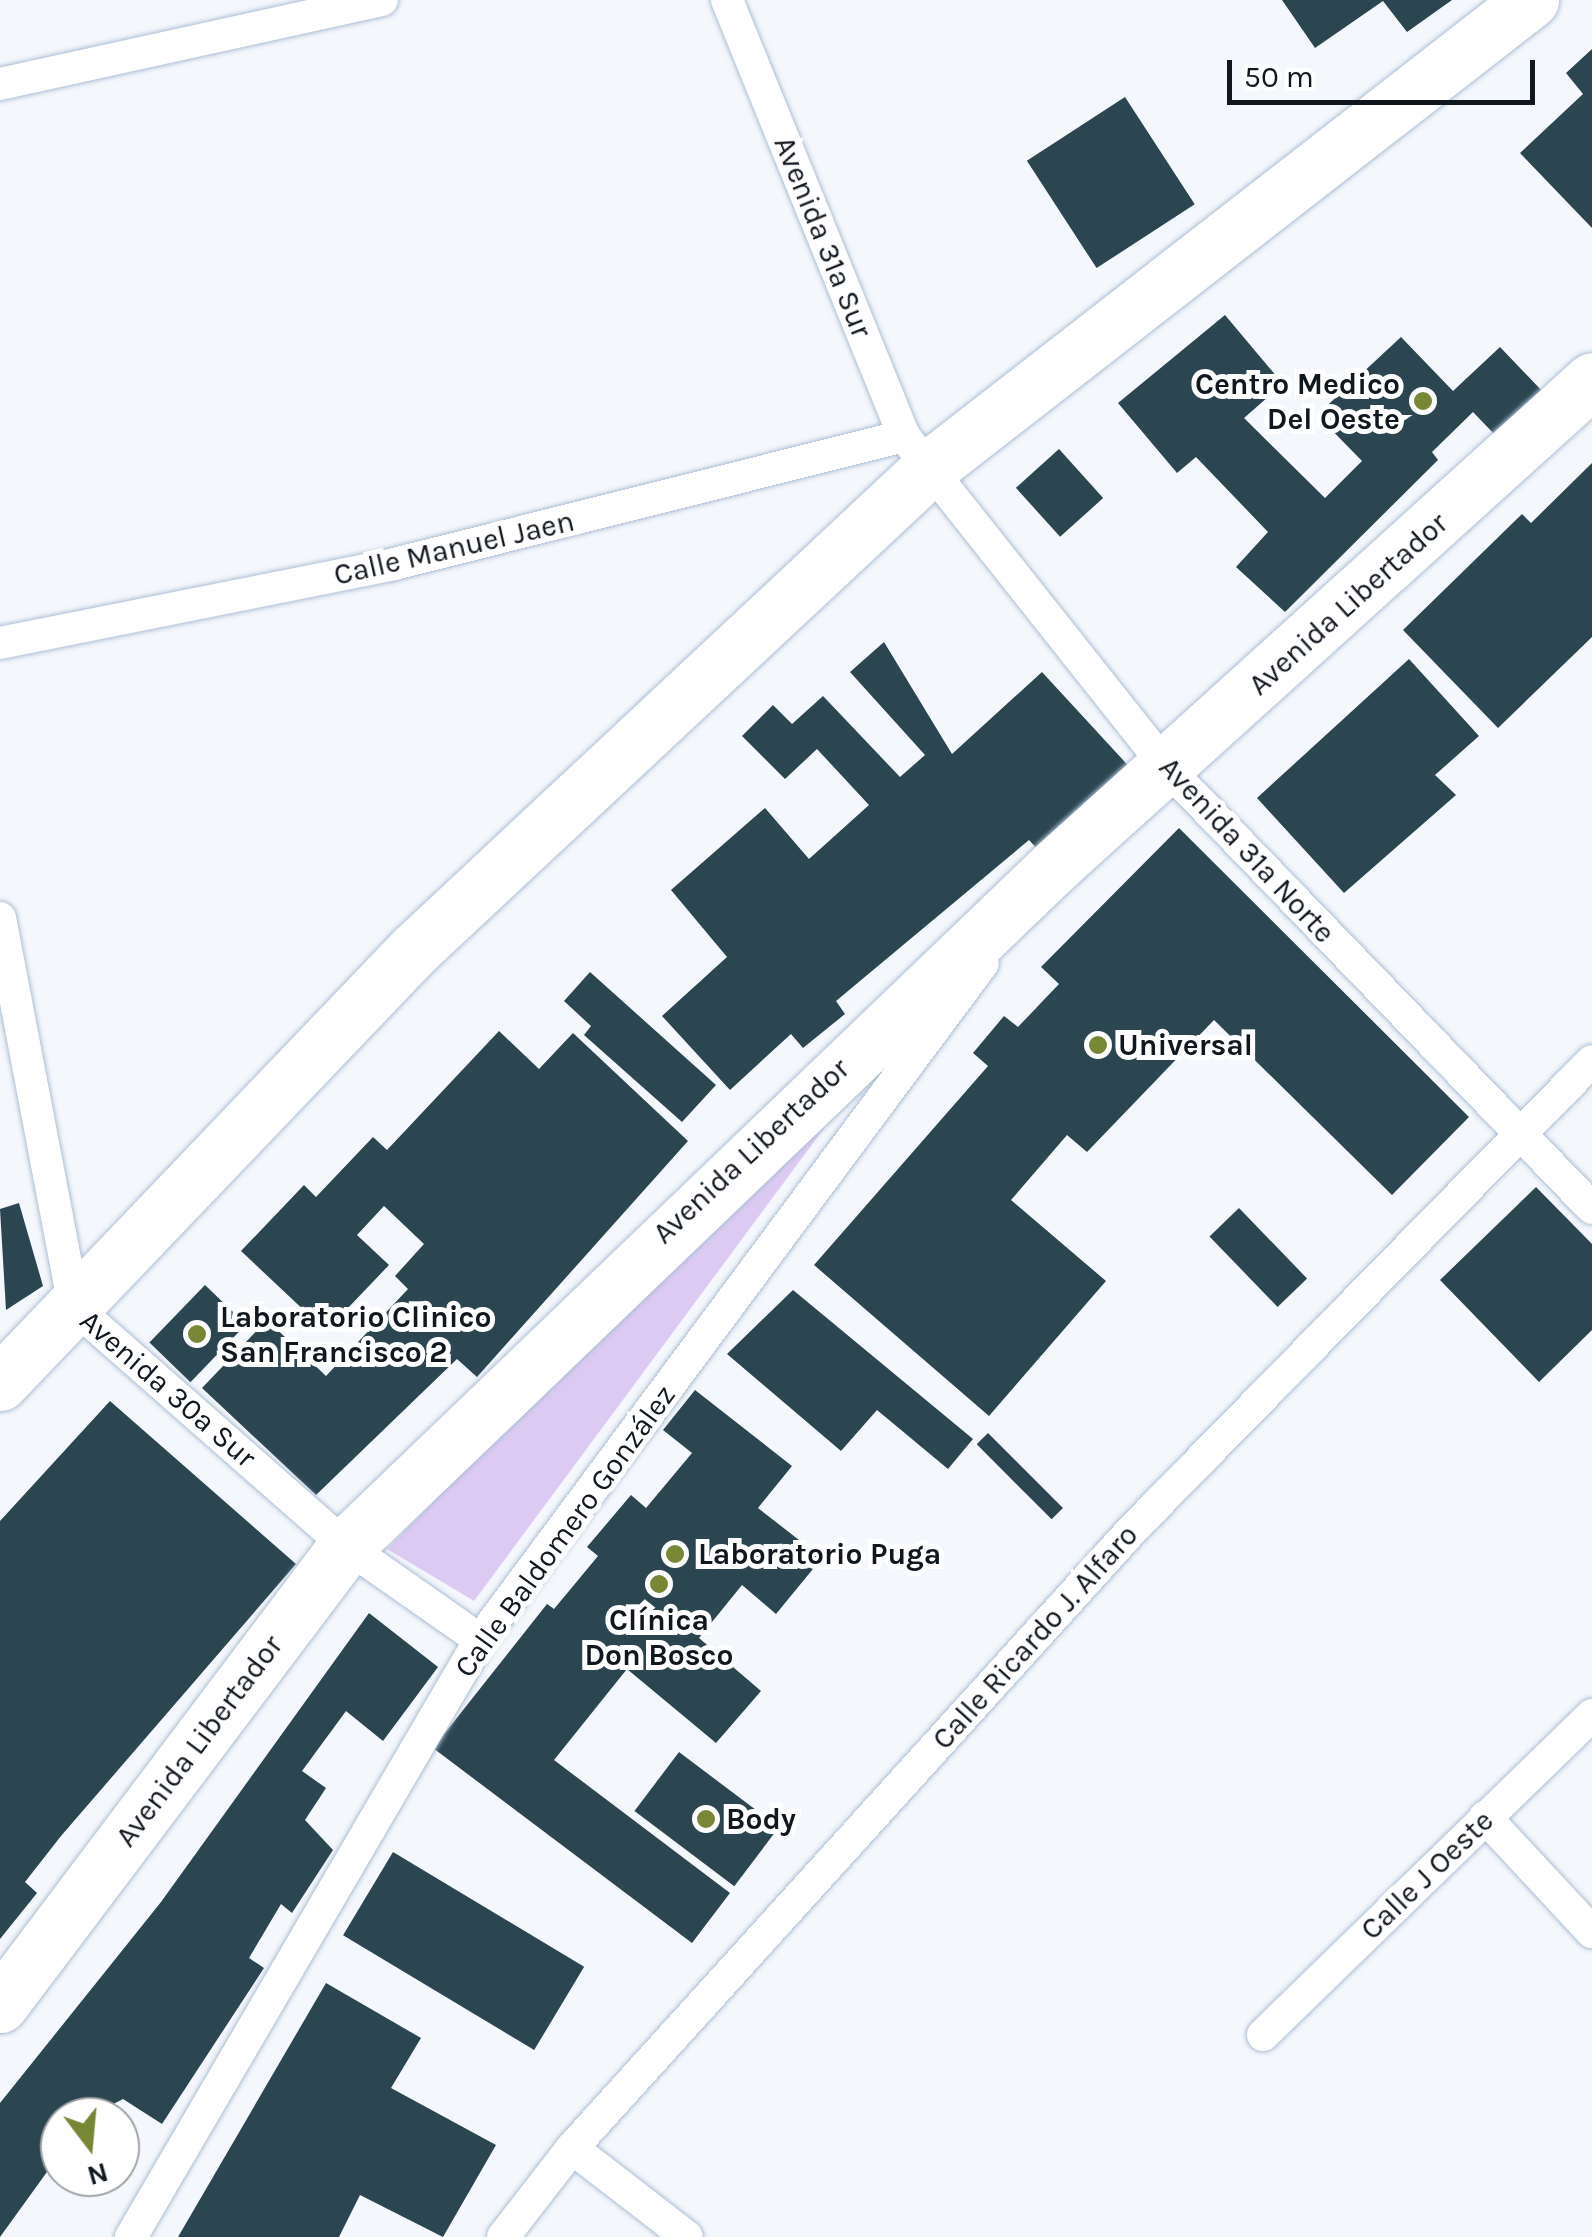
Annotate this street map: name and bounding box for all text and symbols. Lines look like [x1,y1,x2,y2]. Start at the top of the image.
scale bar [1232,40,1540,102]
text: 50 m [1244,59,1314,95]
street label: Avenida 31a Sur [766,131,880,343]
place label: Centro Medico Del Oeste [1195,366,1400,436]
marker: Centro Medico Del Oeste [1410,388,1436,414]
street label: Calle Manuel Jaen [330,503,578,593]
street label: Avenida Libertador [1241,505,1455,703]
street label: Avenida 31a Norte [1152,750,1342,950]
place label: Universal [1118,1027,1253,1063]
marker: Universal [1087,1034,1109,1056]
street label: Avenida Libertador [645,1051,857,1251]
place label: Laboratorio Clinico San Francisco 2 [220,1299,491,1370]
street label: Avenida 30a Sur [72,1303,264,1475]
marker: Laboratorio Clinico San Francisco 2 [184,1321,210,1347]
street label: Calle Baldomero González [447,1378,683,1684]
street label: Calle Ricardo J. Alfaro [925,1517,1145,1757]
place label: Laboratorio Puga [698,1536,941,1572]
marker: Laboratorio Puga [662,1541,688,1567]
marker: Clínica Don Bosco [646,1571,672,1597]
place label: Clínica Don Bosco [585,1602,733,1672]
street label: Avenida Libertador [108,1628,290,1854]
place label: Body [726,1801,796,1837]
street label: Calle J Oeste [1353,1803,1501,1947]
marker: Body [695,1808,717,1830]
north arrow [40,2097,140,2197]
text: N [84,2156,112,2193]

